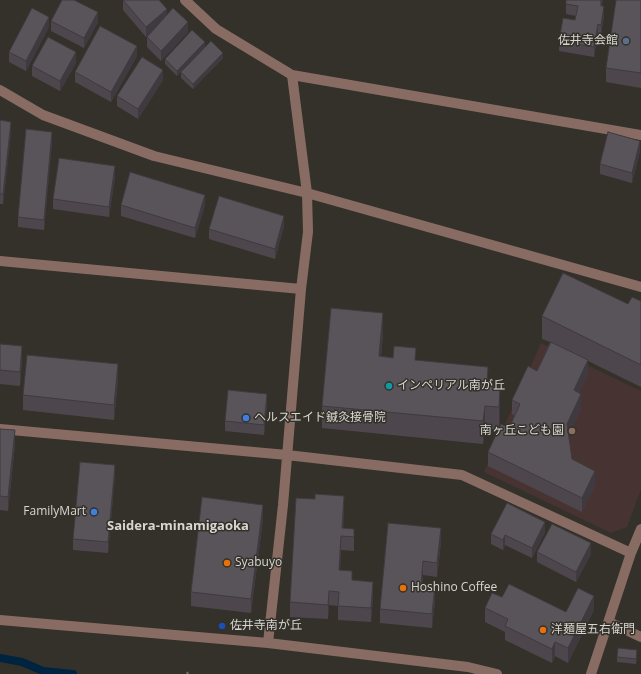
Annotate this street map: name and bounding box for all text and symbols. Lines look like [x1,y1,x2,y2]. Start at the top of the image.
place label: 佐井寺会館 [558,34,618,48]
marker: 佐井寺会館 [621,36,631,46]
place label: インペリアル南が丘 [397,379,505,393]
marker: インペリアル南が丘 [384,381,394,391]
place label: ヘルスエイド鍼灸接骨院 [254,411,386,425]
marker: ヘルスエイド鍼灸接骨院 [241,413,251,423]
place label: 南ヶ丘こども園 [480,424,564,438]
marker: 南ヶ丘こども園 [567,426,577,436]
place label: FamilyMart [23,505,86,519]
marker: FamilyMart [89,507,99,517]
district label: Saidera-minamigaoka [107,518,249,534]
place label: Syabuyo [235,556,282,570]
marker: Syabuyo [222,558,232,568]
place label: Hoshino Coffee [411,581,497,595]
marker: Hoshino Coffee [398,583,408,593]
place label: 佐井寺南が丘 [230,619,302,633]
marker: 佐井寺南が丘 [217,621,227,631]
place label: 洋麺屋五右衛門 [551,623,635,637]
marker: 洋麺屋五右衛門 [538,625,548,635]

